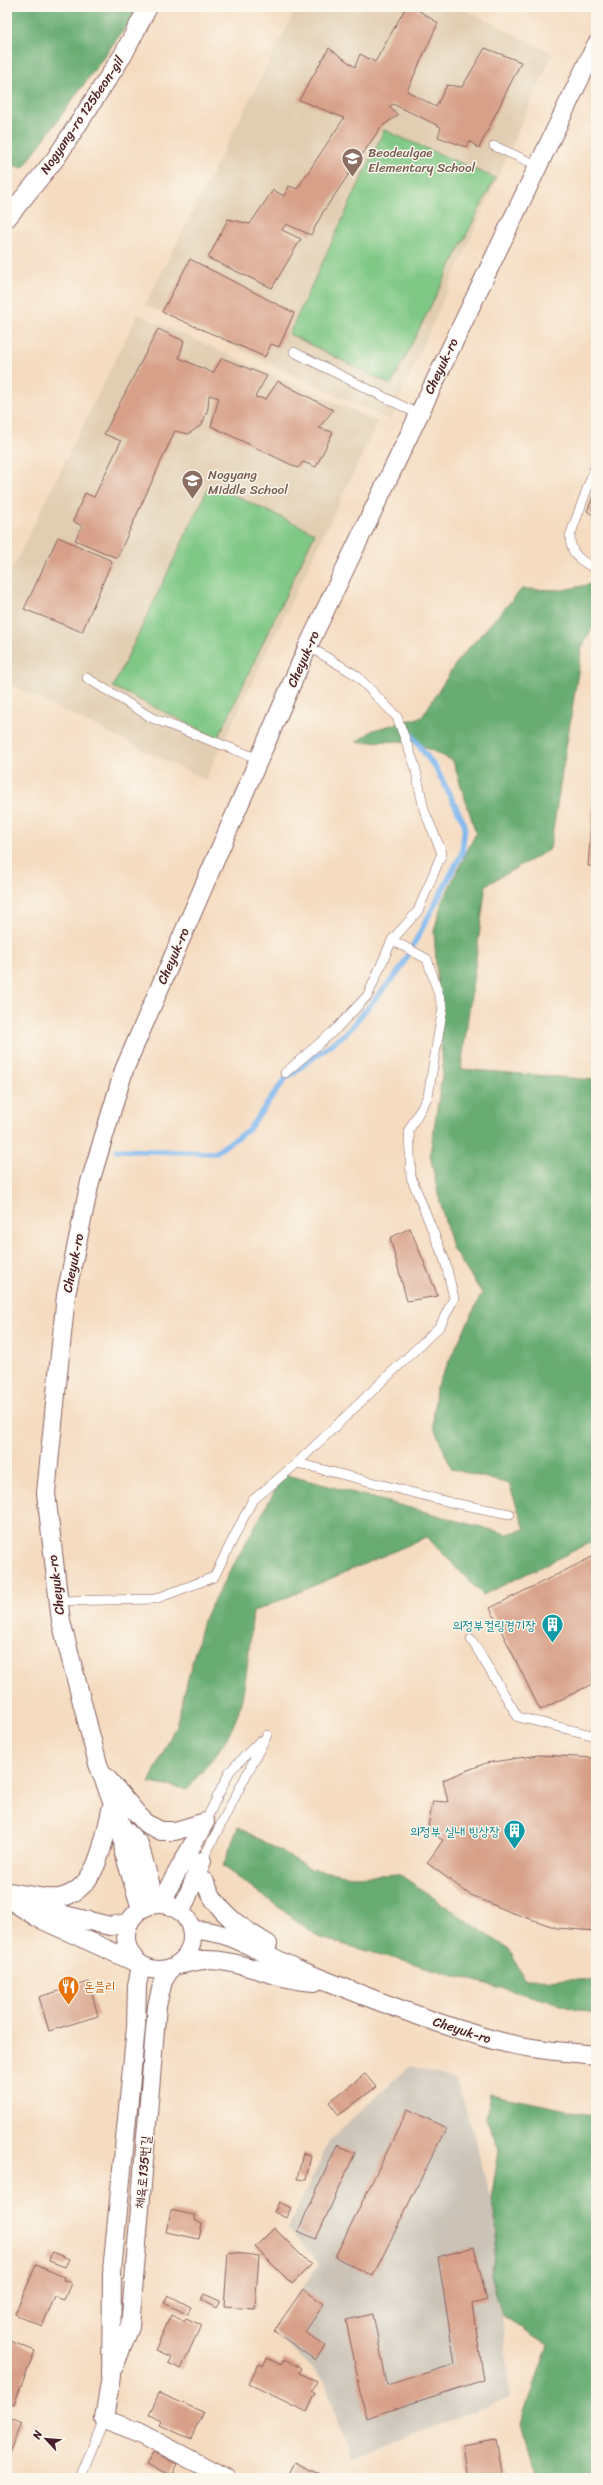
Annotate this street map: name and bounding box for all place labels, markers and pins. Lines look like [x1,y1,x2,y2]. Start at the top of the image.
place label: Beodeulgae Elementary School [368,141,476,179]
school or university icon: Beodeulgae Elementary School [340,146,366,179]
place label: Nogyang Middle School [208,463,288,501]
school or university icon: Nogyang Middle School [180,468,206,501]
building icon: 의정부컬링경기장 [539,1612,565,1645]
place label: 의정부컬링경기장 [452,1614,536,1637]
building icon: 의정부 실내 빙상장 [502,1818,528,1851]
place label: 의정부 실내 빙상장 [410,1820,500,1843]
restaurant icon: 돈블리 [56,1973,82,2006]
place label: 돈블리 [84,1975,115,1998]

